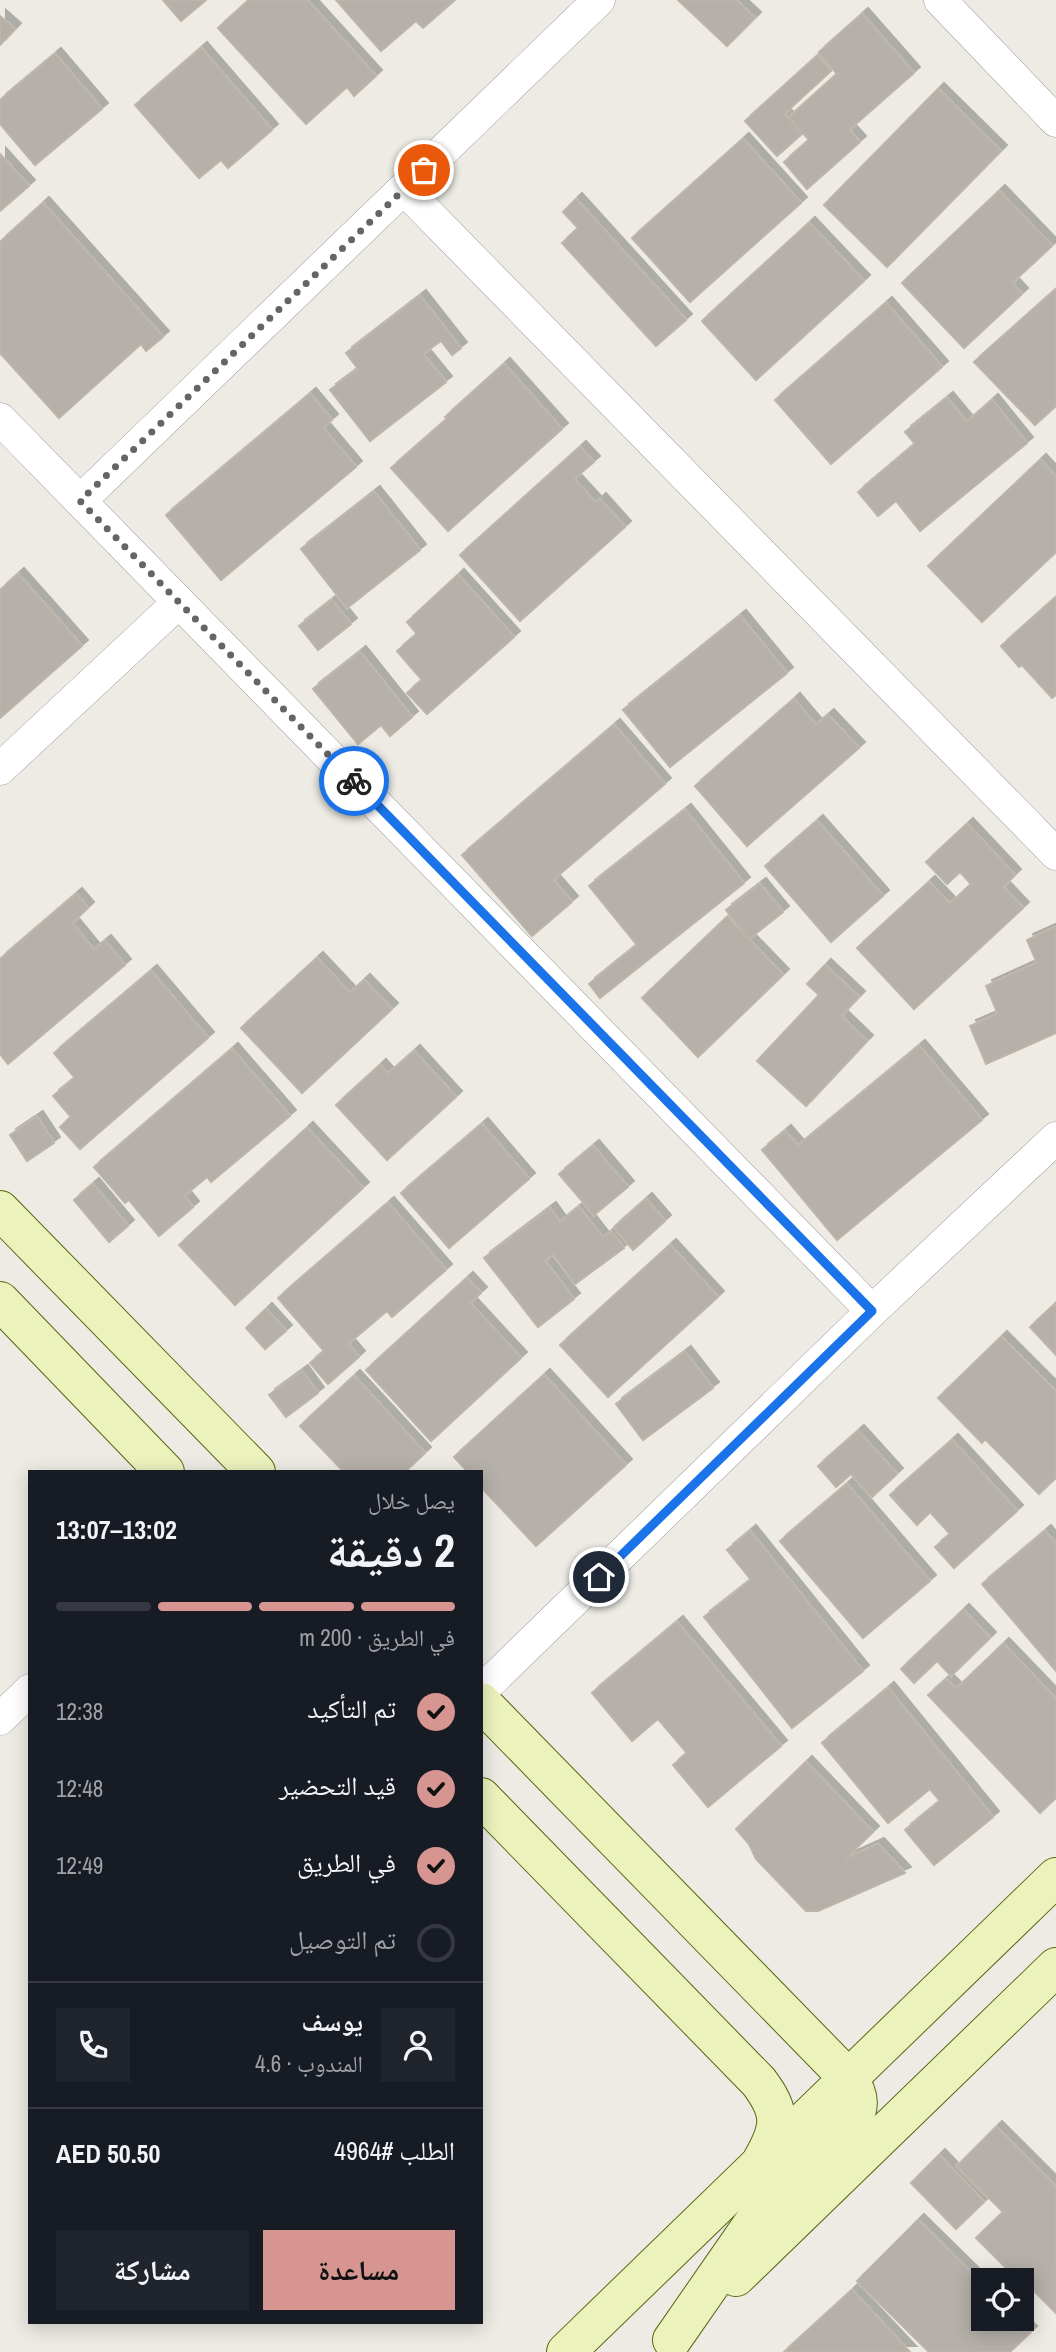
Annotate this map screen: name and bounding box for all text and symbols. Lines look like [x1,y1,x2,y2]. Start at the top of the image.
pin [394,140,454,200]
icon: bag [405,151,443,189]
courier [319,746,389,816]
icon: bike [335,762,373,800]
text: يصل خلال [368,1485,455,1516]
text: 13:02–13:07 [56,1512,177,1547]
text: 2 دقيقة [327,1519,455,1581]
pin [569,1547,629,1607]
icon: home [580,1558,618,1596]
text: في الطريق · 200 m [299,1622,455,1653]
text: تم التأكيد [307,1691,396,1726]
icon: check [417,1693,455,1731]
text: 12:38 [56,1696,103,1727]
text: قيد التحضير [279,1768,396,1803]
icon: check [417,1770,455,1808]
text: 12:48 [56,1773,103,1804]
text: في الطريق [297,1845,396,1880]
icon: check [417,1847,455,1885]
text: 12:49 [56,1850,103,1881]
text: تم التوصيل [289,1922,396,1957]
text: يوسف [302,2004,363,2039]
button: phone [56,2008,130,2082]
button: person [381,2008,455,2082]
text: المندوب · 4.6 [255,2048,363,2079]
text: الطلب #4964 [334,2133,455,2168]
text: AED 50.50 [56,2136,160,2171]
button: مشاركة [56,2230,249,2310]
button: مساعدة [263,2230,455,2310]
map controls [971,2268,1034,2331]
button: locate [971,2268,1034,2331]

